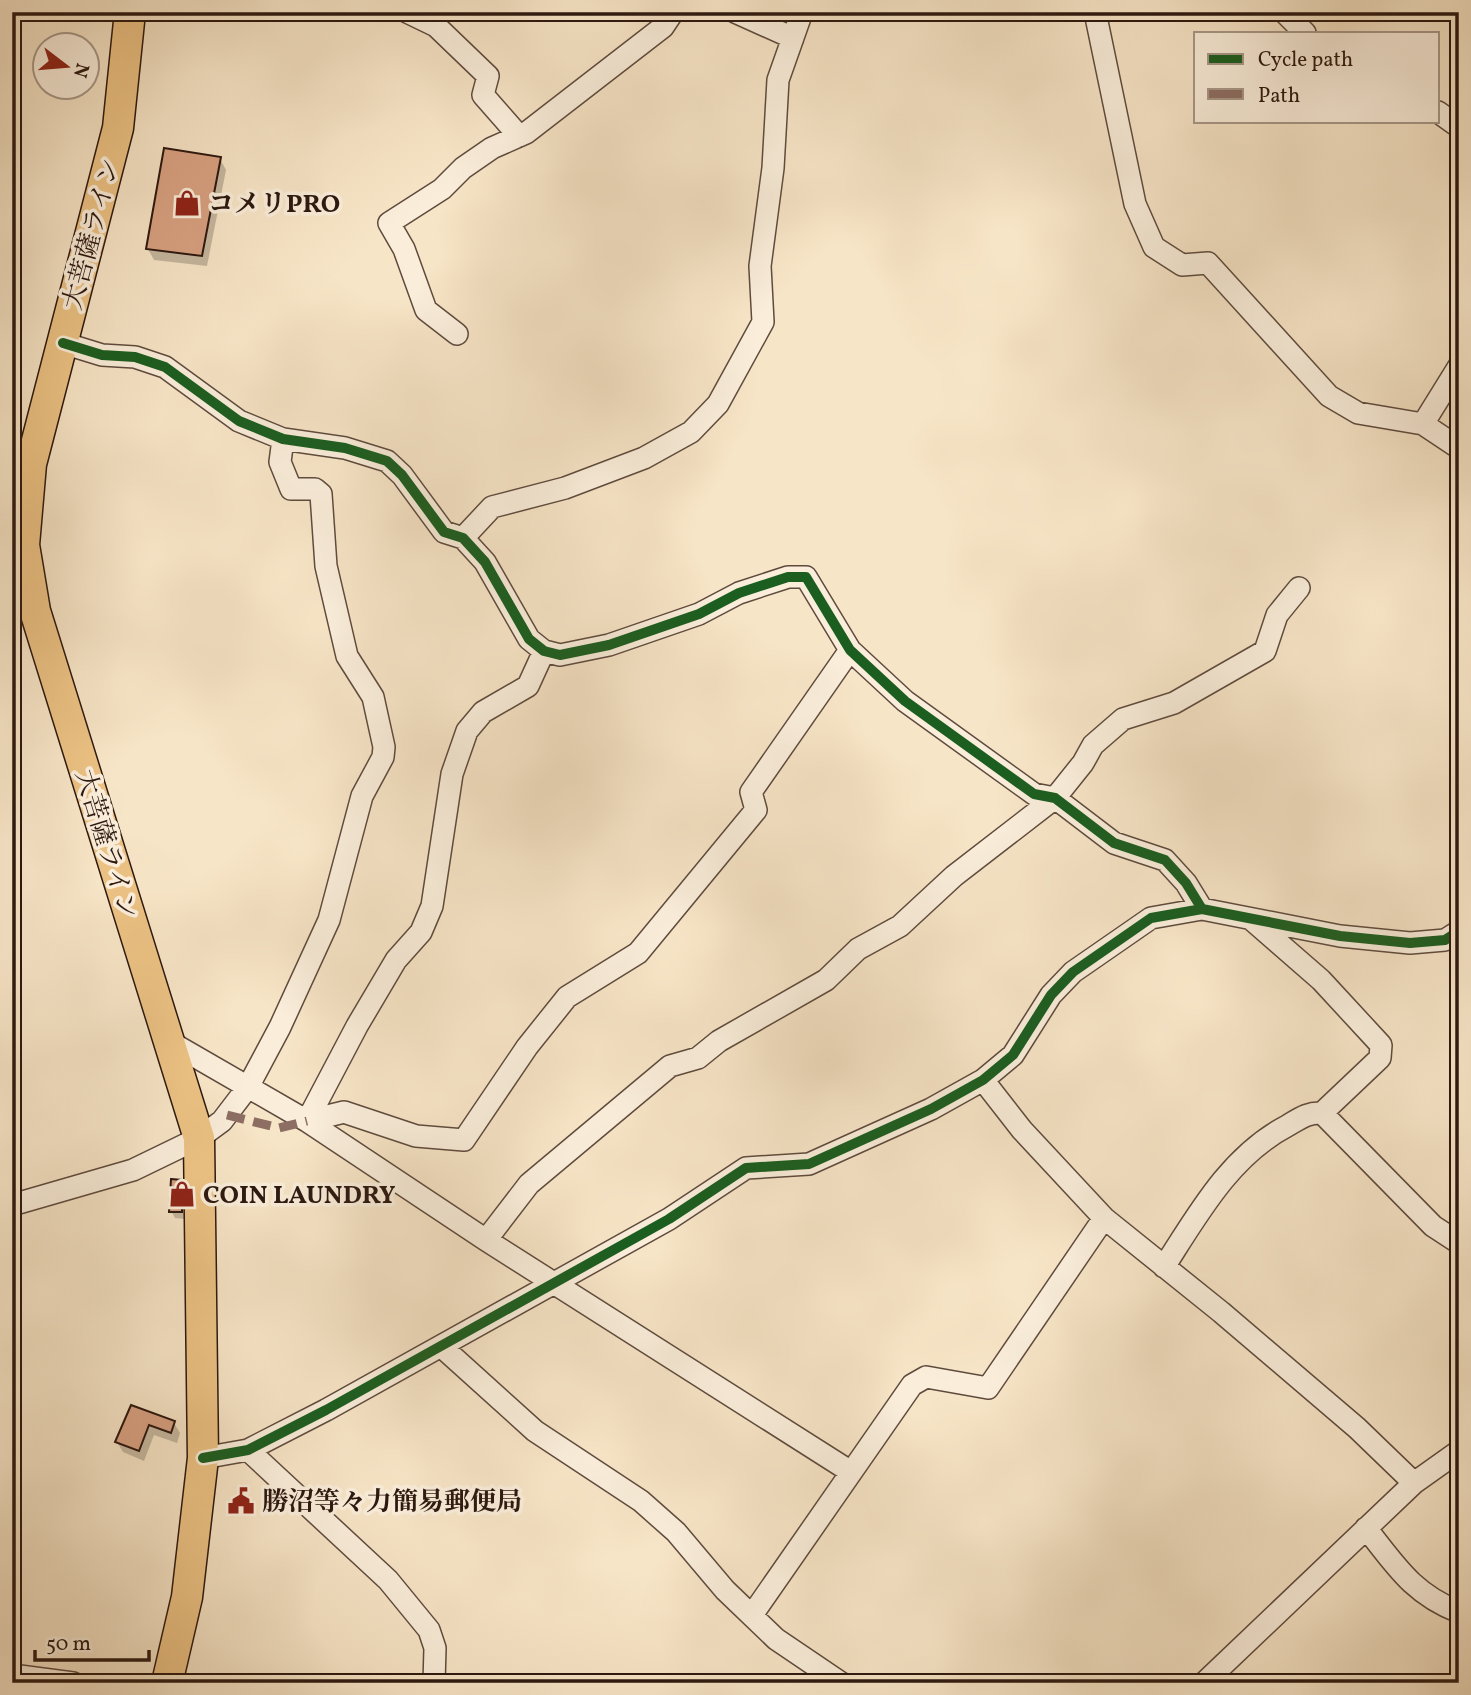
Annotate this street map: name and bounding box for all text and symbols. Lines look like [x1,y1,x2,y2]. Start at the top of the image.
north arrow [32,32,102,102]
legend [1194,32,1440,122]
text: Cycle path [1258,46,1353,75]
text: N [66,60,95,81]
text: Path [1258,82,1300,111]
street label: 大菩薩ライン [55,155,130,314]
place label: コメリPRO [208,187,340,223]
shop icon: コメリPRO [172,188,202,218]
street label: 大菩薩ライン [65,765,145,924]
place label: COIN LAUNDRY [203,1178,395,1214]
shop icon: COIN LAUNDRY [167,1179,197,1209]
place label: 勝沼等々力簡易郵便局 [262,1485,522,1521]
public building icon: 勝沼等々力簡易郵便局 [226,1486,256,1516]
scale bar [35,1618,149,1662]
text: 50 m [46,1630,91,1659]

